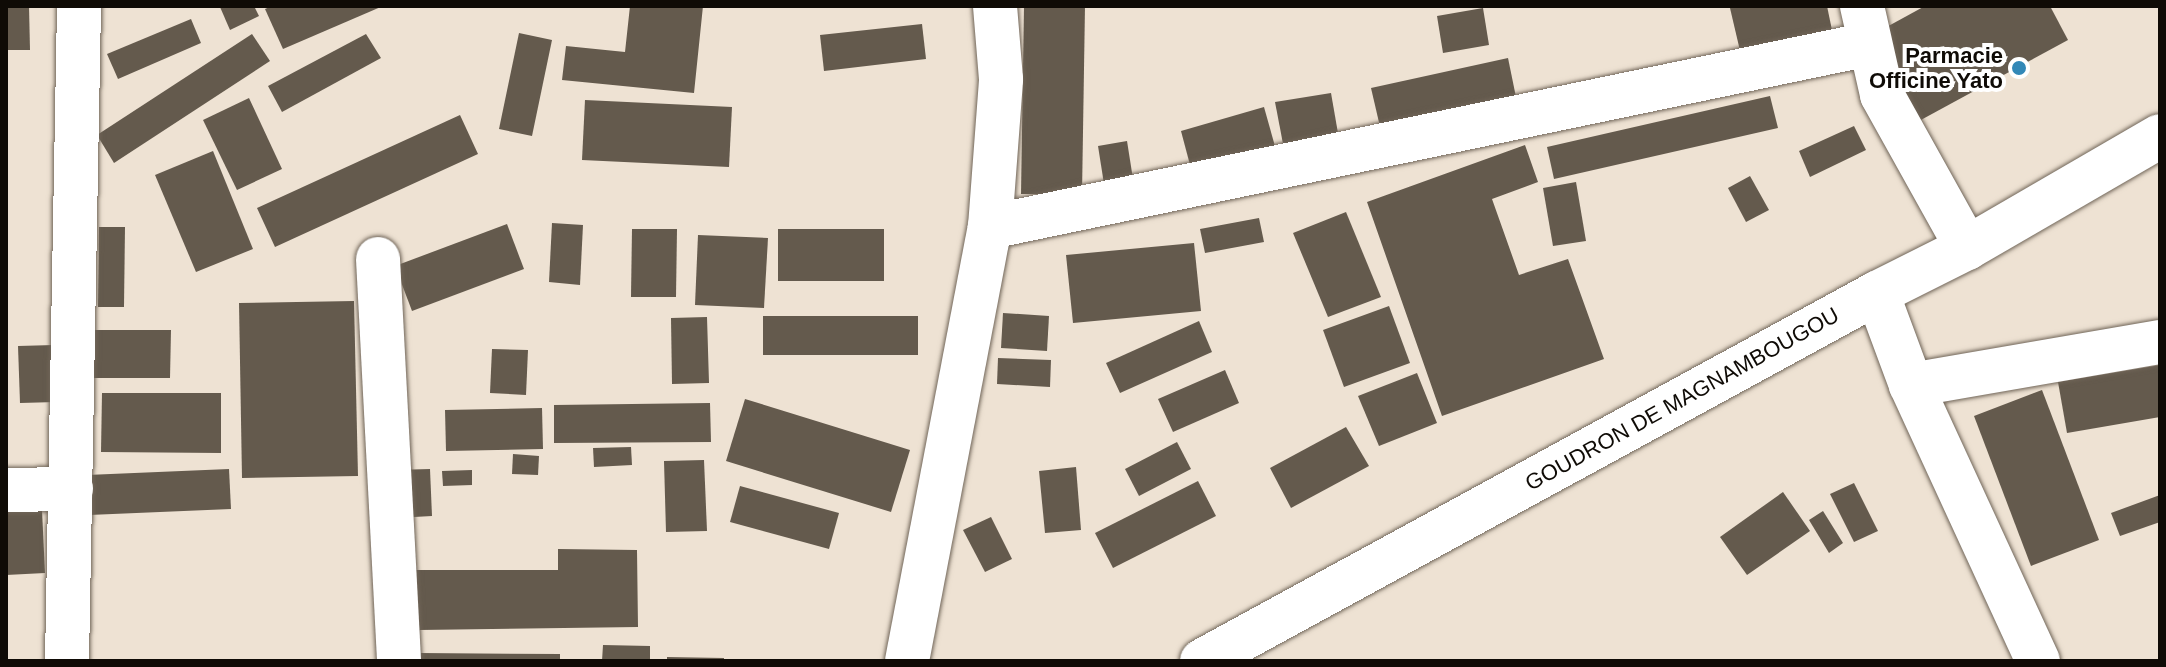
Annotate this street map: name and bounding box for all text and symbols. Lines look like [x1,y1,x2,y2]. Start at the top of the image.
place label: Parmacie Officine Yato [1869,42,2003,94]
marker: Parmacie Officine Yato [2010,59,2028,77]
street label: GOUDRON DE MAGNAMBOUGOU [1521,302,1843,496]

